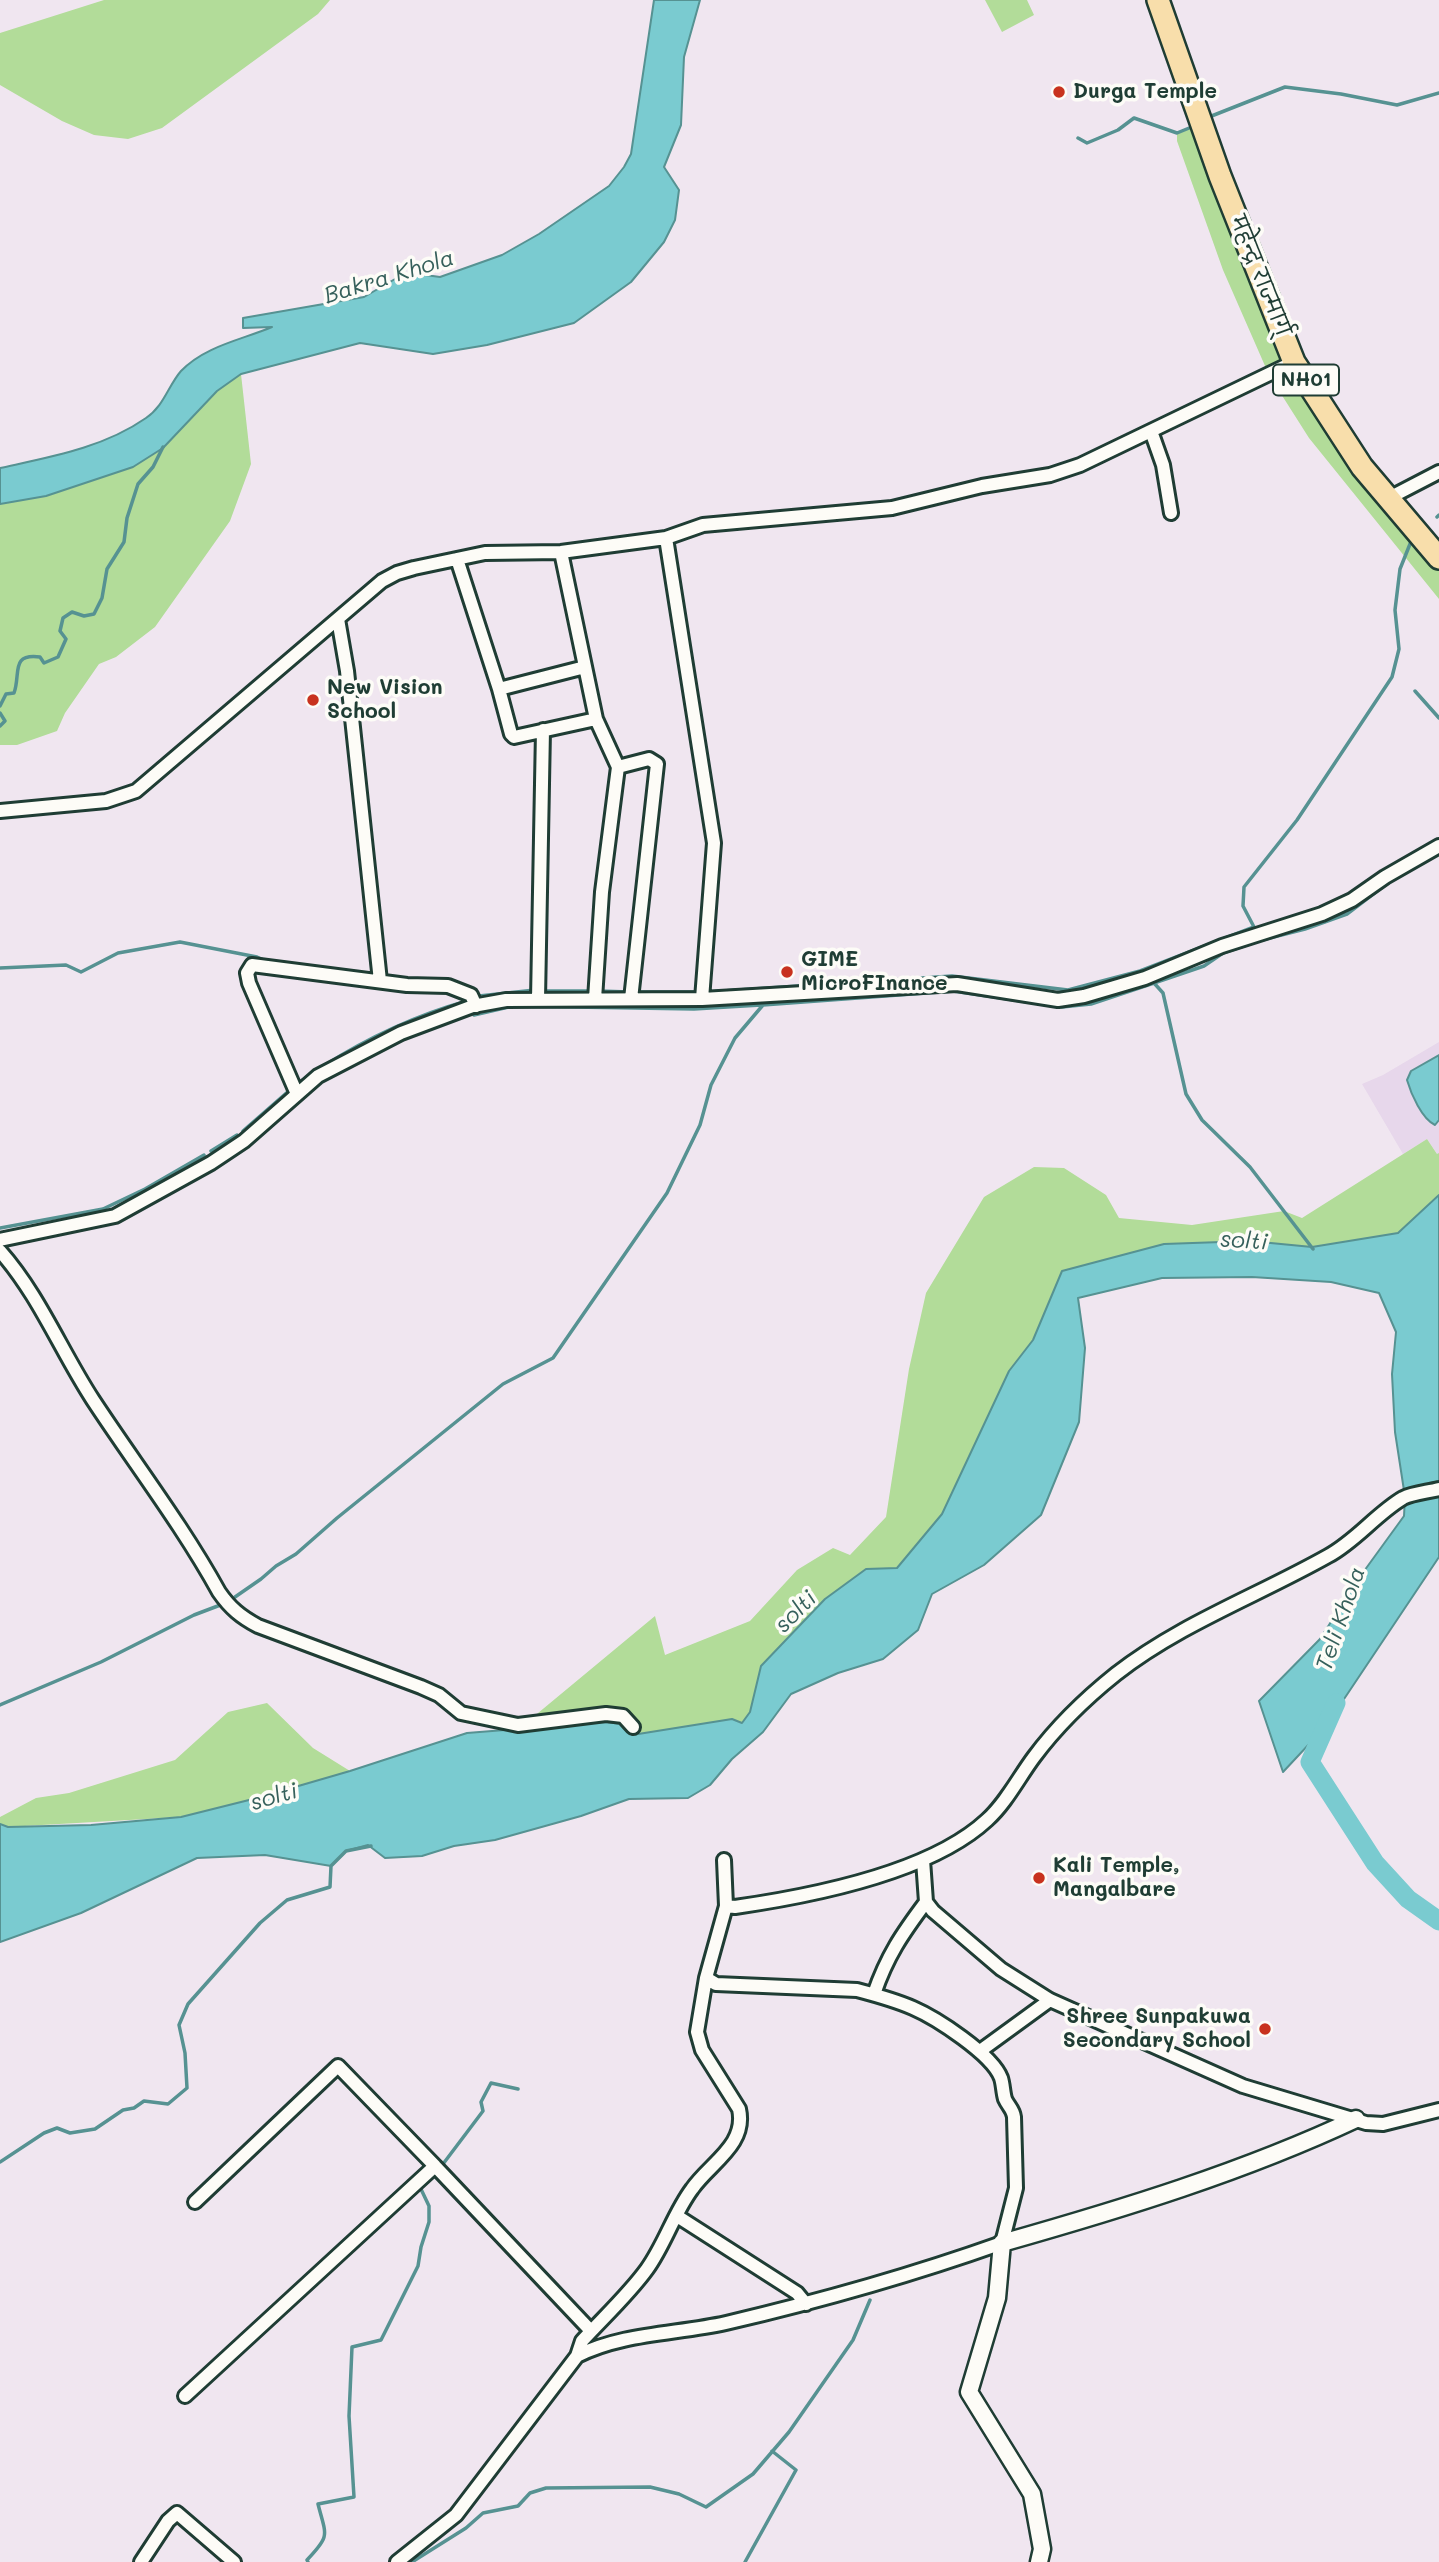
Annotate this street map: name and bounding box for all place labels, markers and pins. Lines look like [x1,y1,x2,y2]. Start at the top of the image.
place label: Durga Temple [1073,79,1217,105]
marker: Durga Temple [1051,84,1067,100]
place label: New Vision School [327,675,443,725]
marker: New Vision School [305,692,321,708]
place label: GIME MicroFInance [801,947,948,997]
marker: GIME MicroFInance [779,964,795,980]
place label: Kali Temple, Mangalbare [1053,1853,1180,1903]
marker: Kali Temple, Mangalbare [1031,1870,1047,1886]
place label: Shree Sunpakuwa Secondary School [1063,2004,1251,2054]
marker: Shree Sunpakuwa Secondary School [1257,2021,1273,2037]

